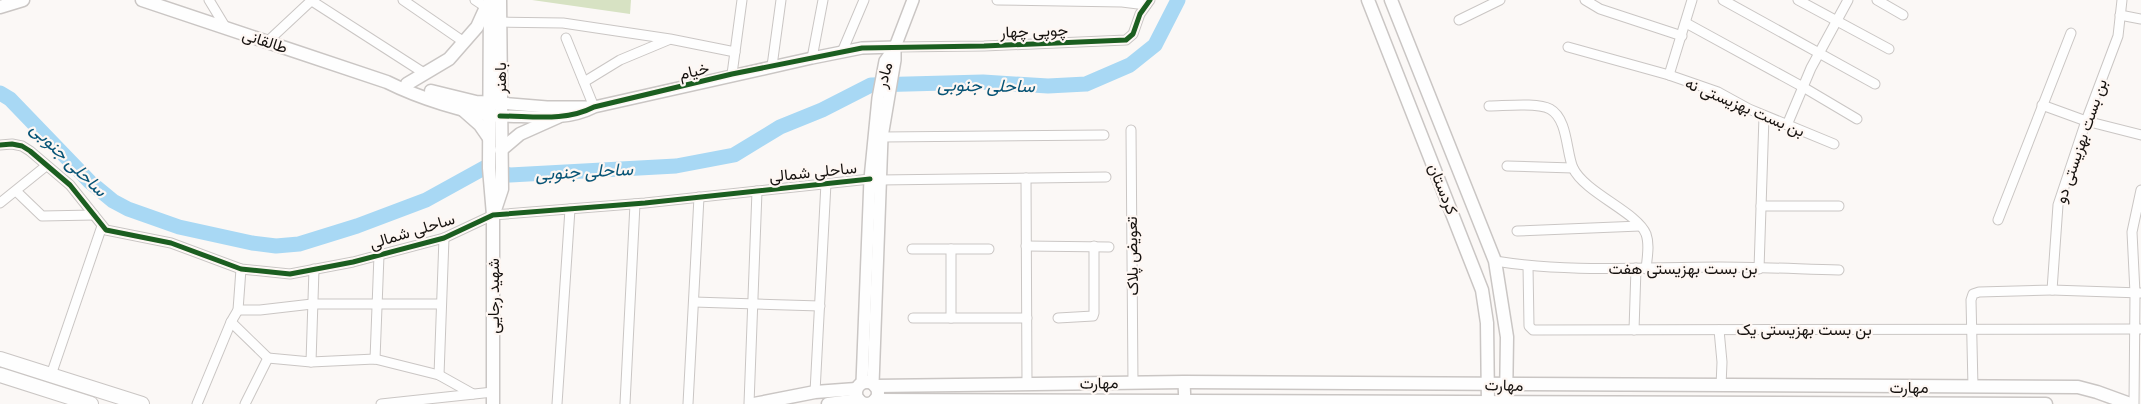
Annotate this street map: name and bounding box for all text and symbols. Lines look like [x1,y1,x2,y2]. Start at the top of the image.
street label: چوپی چهار [999,19,1069,44]
street label: طالقانی [240,24,290,58]
street label: خیام [677,57,711,85]
street label: مادر [870,60,897,91]
street label: باهنر [490,62,511,95]
street label: بن بست بهزیستی نه [1682,72,1808,142]
water label: ساحلی جنوبی [937,73,1036,97]
street label: بن بست بهزیستی دو [2050,76,2112,206]
water label: ساحلی جنوبی [26,117,113,202]
water label: ساحلی جنوبی [535,157,634,185]
street label: ساحلی شمالی [768,157,858,187]
street label: کردستان [1423,160,1463,218]
street label: ساحلی شمالی [367,208,457,254]
street label: تعویض پلاک [1121,216,1144,296]
street label: شهید رجایی [483,258,504,334]
street label: بن بست بهزیستی هفت [1608,258,1758,279]
street label: بن بست بهزیستی یک [1736,319,1872,340]
street label: مهارت [1079,372,1119,394]
street label: مهارت [1484,374,1524,396]
street label: مهارت [1890,377,1928,398]

